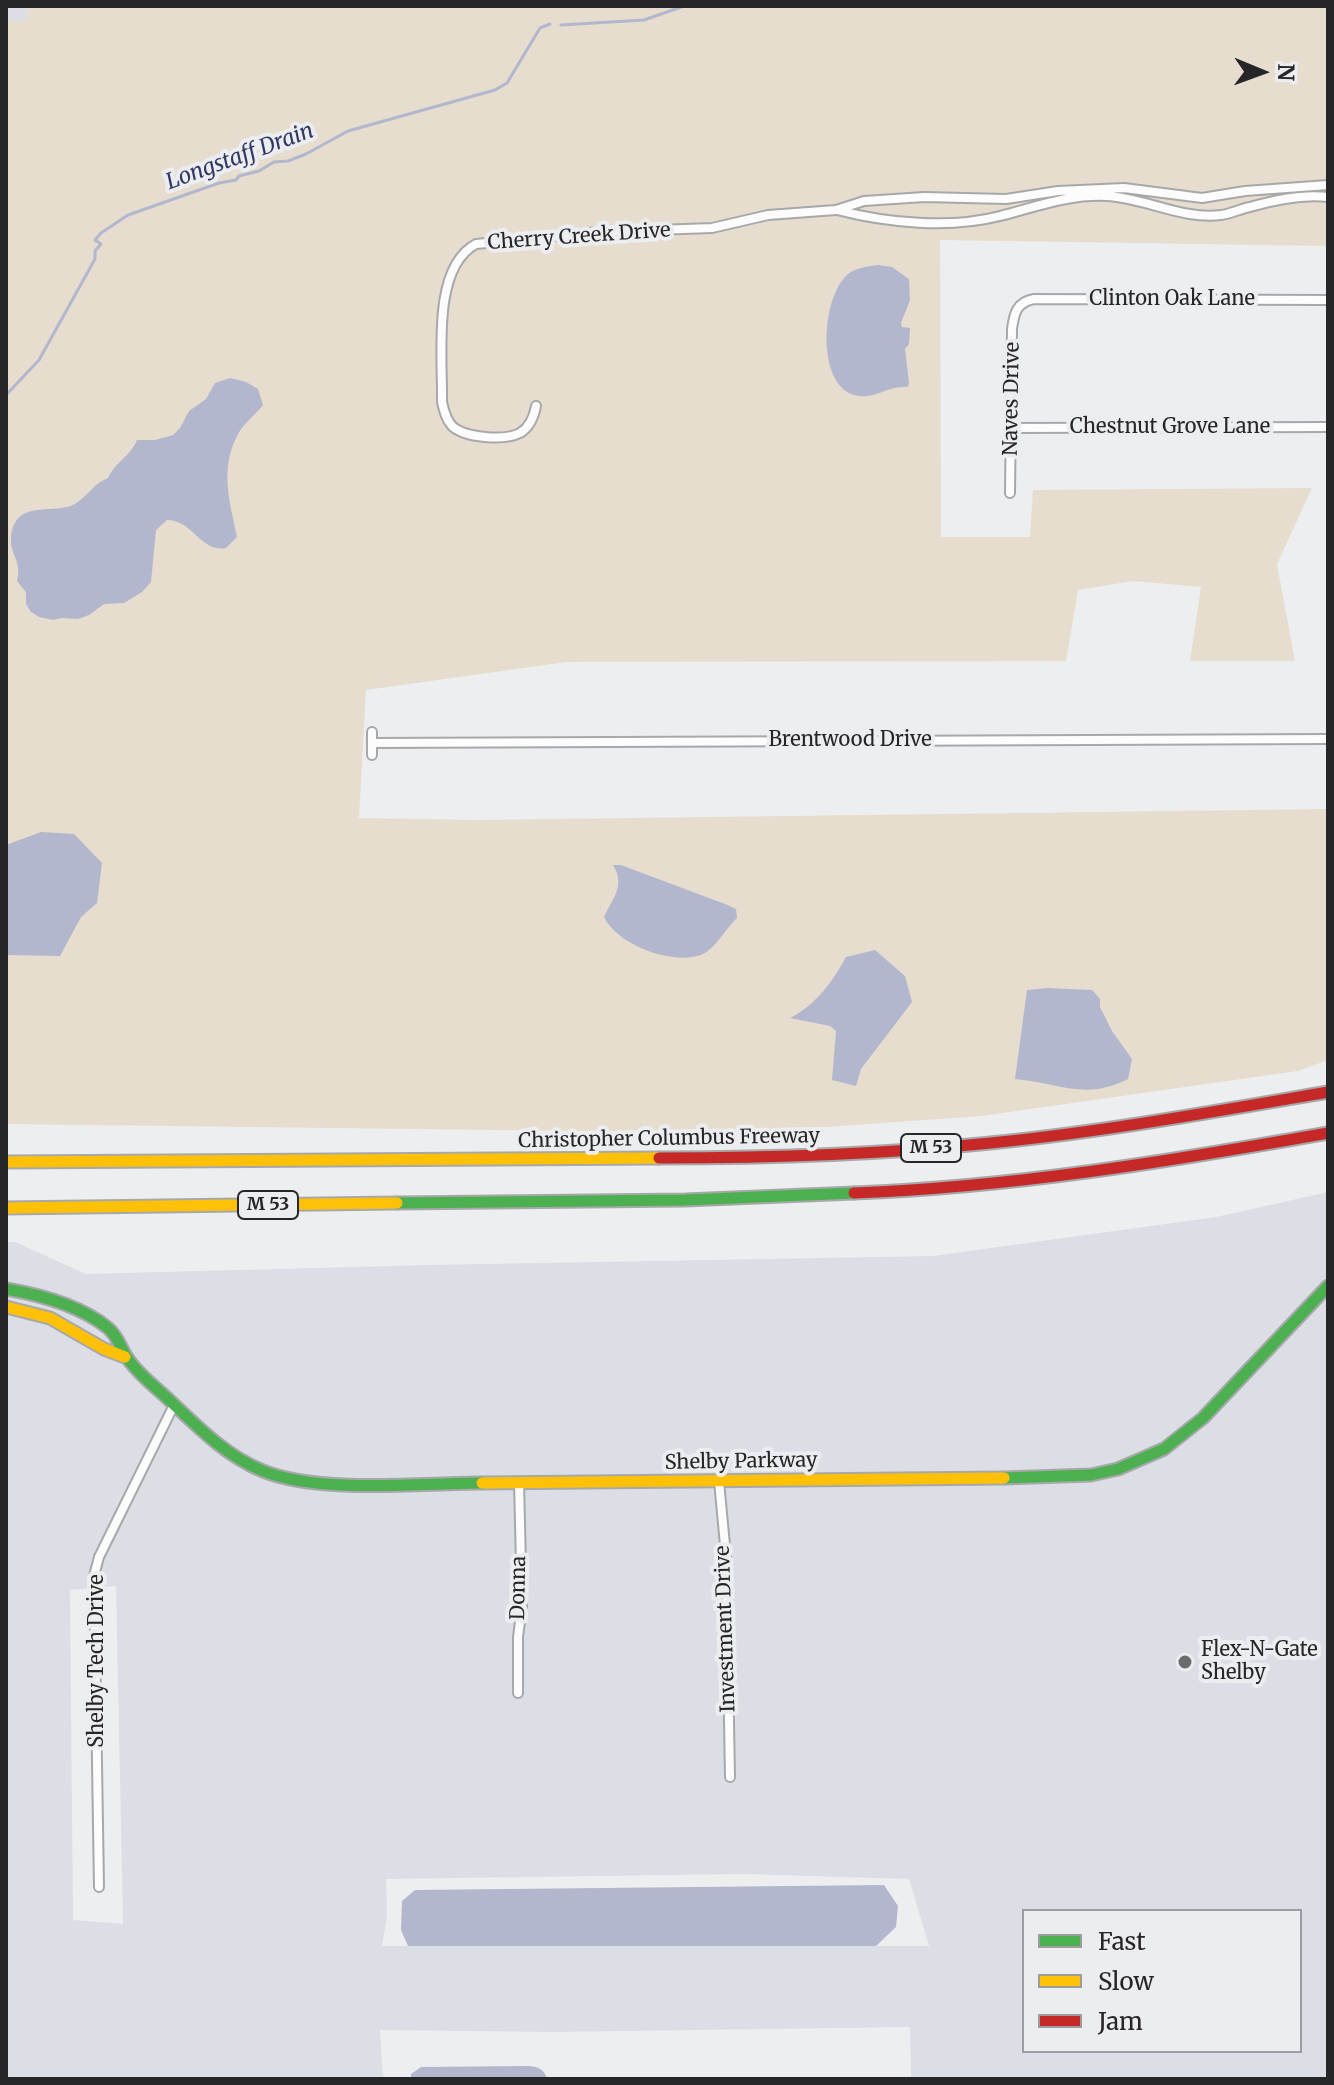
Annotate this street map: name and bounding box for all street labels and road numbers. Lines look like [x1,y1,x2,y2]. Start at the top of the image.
street label: Cherry Creek Drive [487,219,671,255]
street label: Clinton Oak Lane [1089,287,1255,311]
street label: Naves Drive [999,342,1025,456]
street label: Chestnut Grove Lane [1070,415,1270,439]
street label: Brentwood Drive [768,728,932,752]
street label: Christopher Columbus Freeway [518,1124,820,1154]
road number: M 53 [901,1134,961,1162]
road number: M 53 [238,1191,298,1219]
street label: Shelby Parkway [664,1449,818,1475]
street label: Investment Drive [711,1545,741,1713]
street label: Donna [506,1556,532,1620]
street label: Shelby Tech Drive [85,1574,109,1748]

